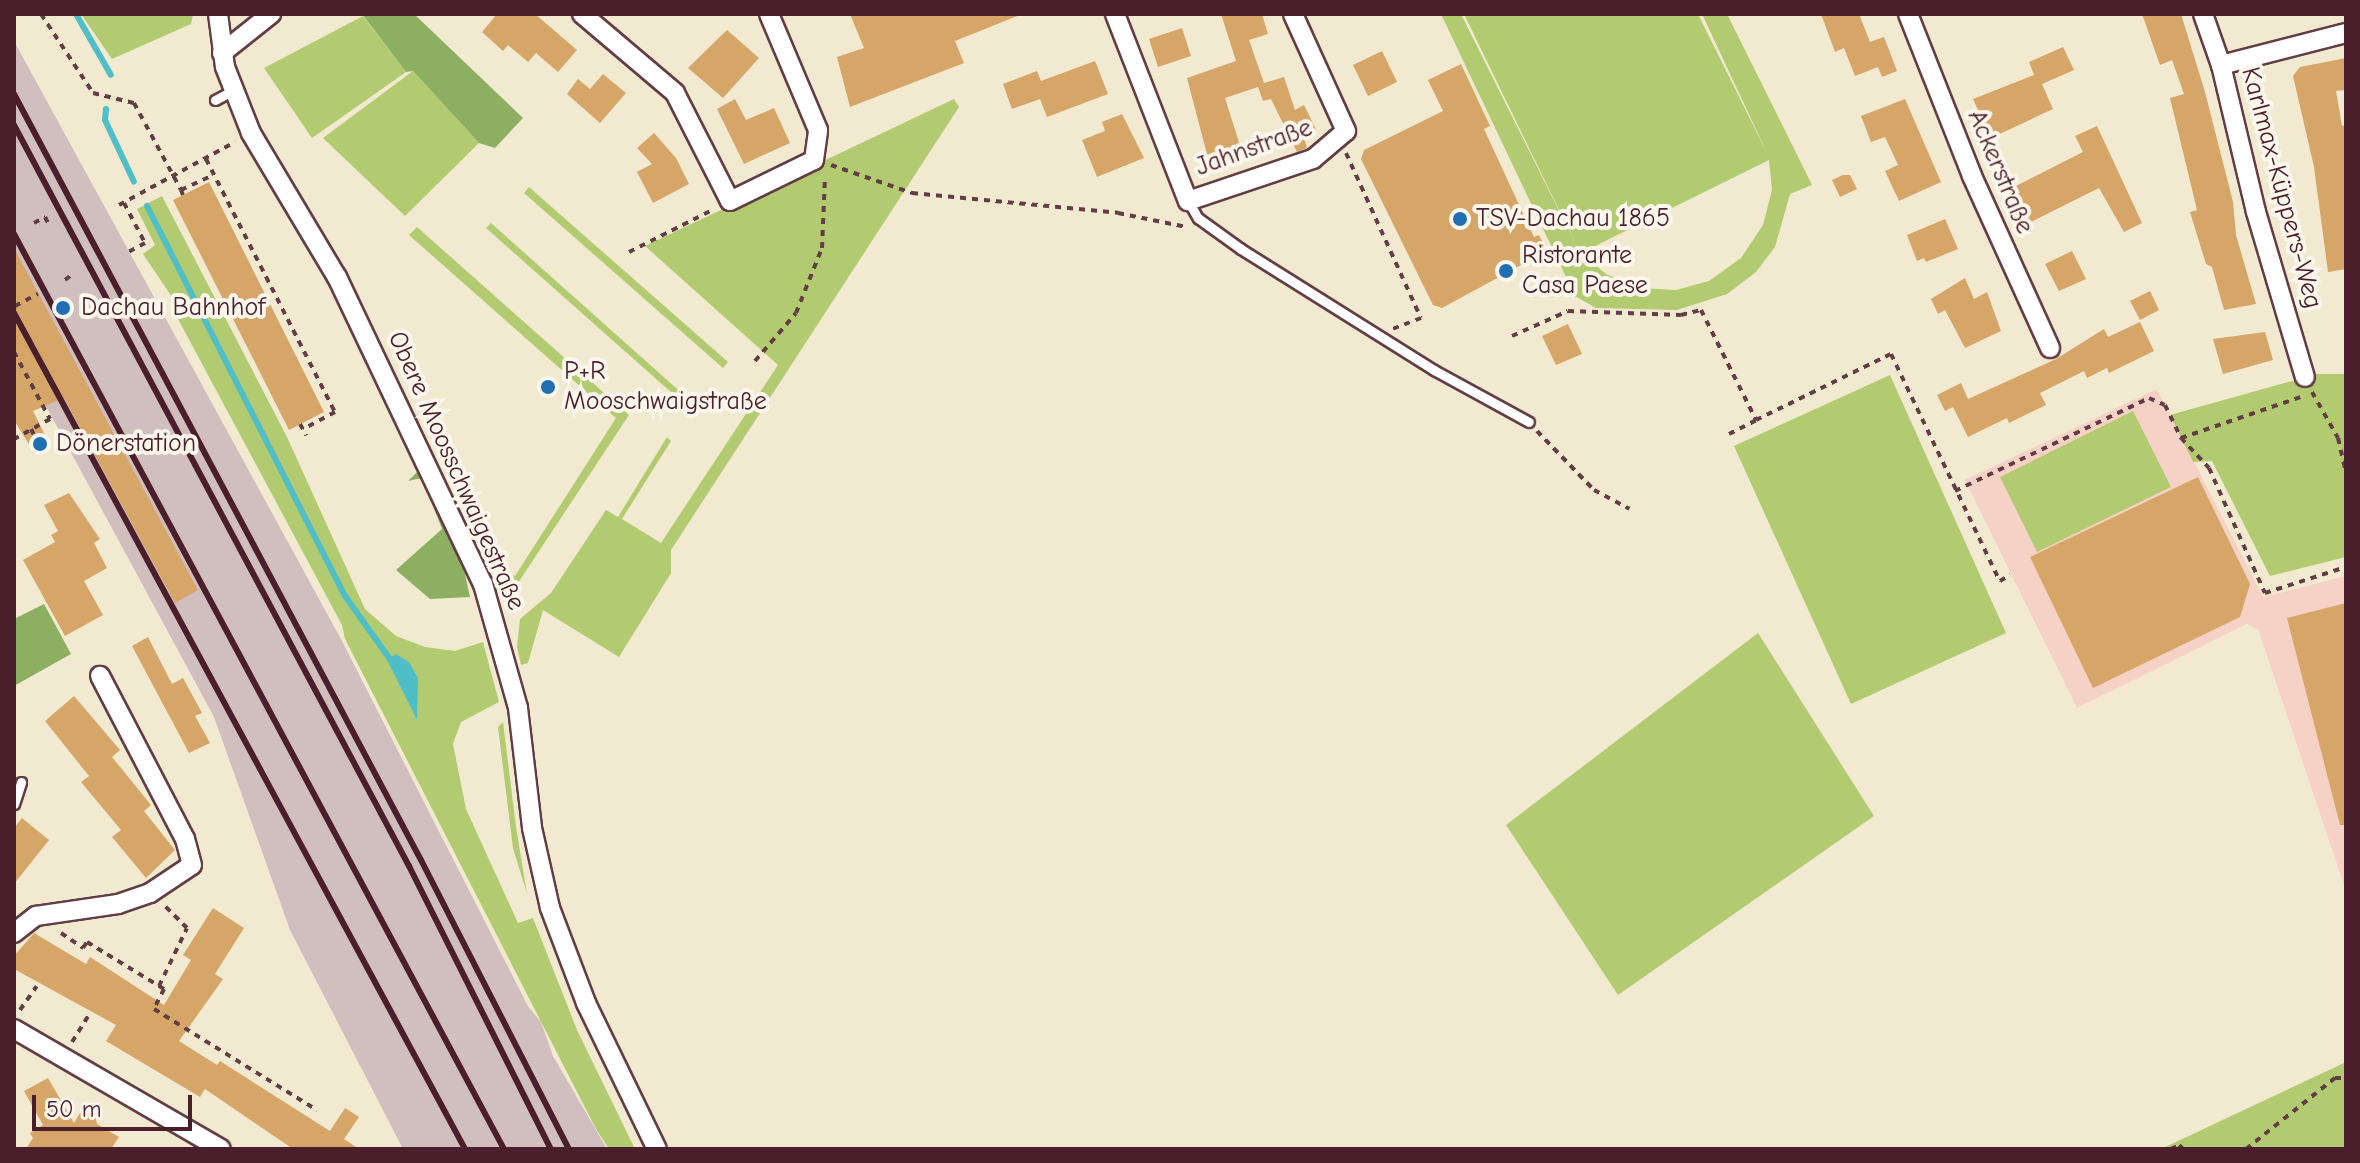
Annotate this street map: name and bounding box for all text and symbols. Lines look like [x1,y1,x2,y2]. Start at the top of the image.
street label: Karlmax-Küppers-Weg [2234,64,2328,312]
street label: Ackerstraße [1960,106,2040,238]
street label: Jahnstraße [1191,113,1317,183]
place label: TSV-Dachau 1865 [1476,203,1670,235]
marker: TSV-Dachau 1865 [1451,210,1469,228]
place label: Ristorante Casa Paese [1522,240,1648,302]
marker: Ristorante Casa Paese [1497,262,1515,280]
place label: Dachau Bahnhof [81,292,265,324]
marker: Dachau Bahnhof [52,297,74,319]
street label: Obere Moosschwaigestraße [380,327,532,615]
place label: P+R Mooschwaigstraße [564,356,767,418]
marker: P+R Mooschwaigstraße [539,378,557,396]
place label: Dönerstation [56,428,196,460]
marker: Dönerstation [31,435,49,453]
scale bar [36,1079,196,1129]
text: 50 m [46,1095,102,1123]

